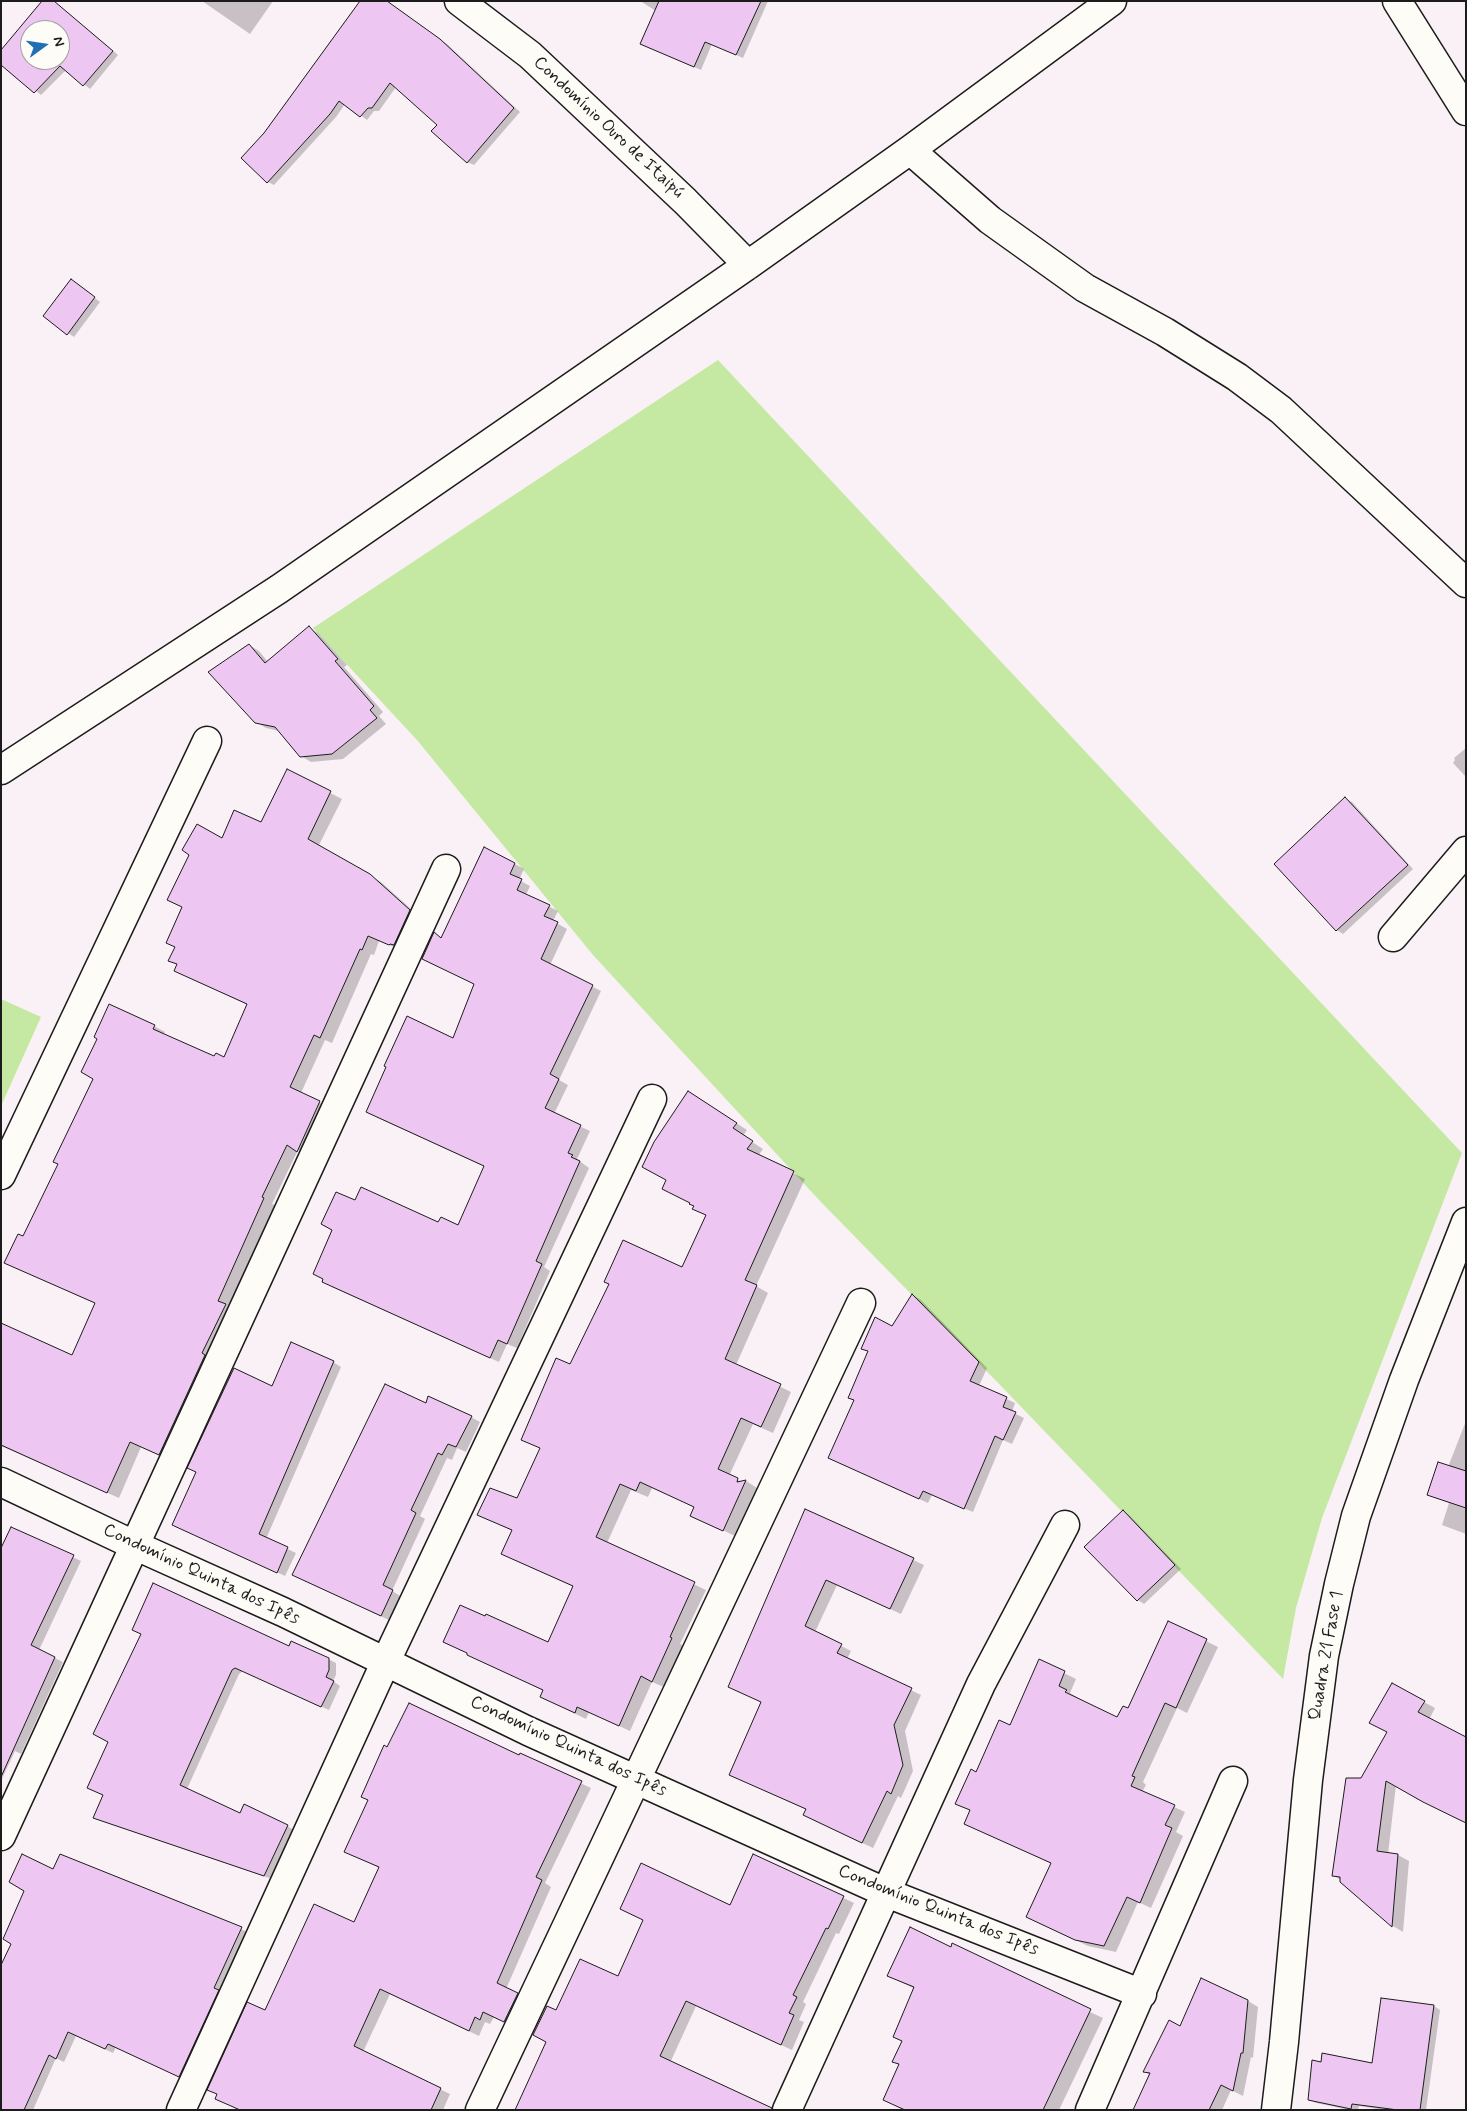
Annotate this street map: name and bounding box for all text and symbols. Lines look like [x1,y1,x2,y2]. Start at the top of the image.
north arrow [20,20,70,70]
text: N [49,35,68,48]
street label: Condomínio Ouro de Itaipú [528,52,688,204]
street label: Condomínio Quinta dos Ipês [99,1520,303,1630]
street label: Quadra 21 Fase 1 [1305,1589,1349,1723]
street label: Condomínio Quinta dos Ipês [466,1692,670,1802]
street label: Condomínio Quinta dos Ipês [835,1861,1041,1961]

